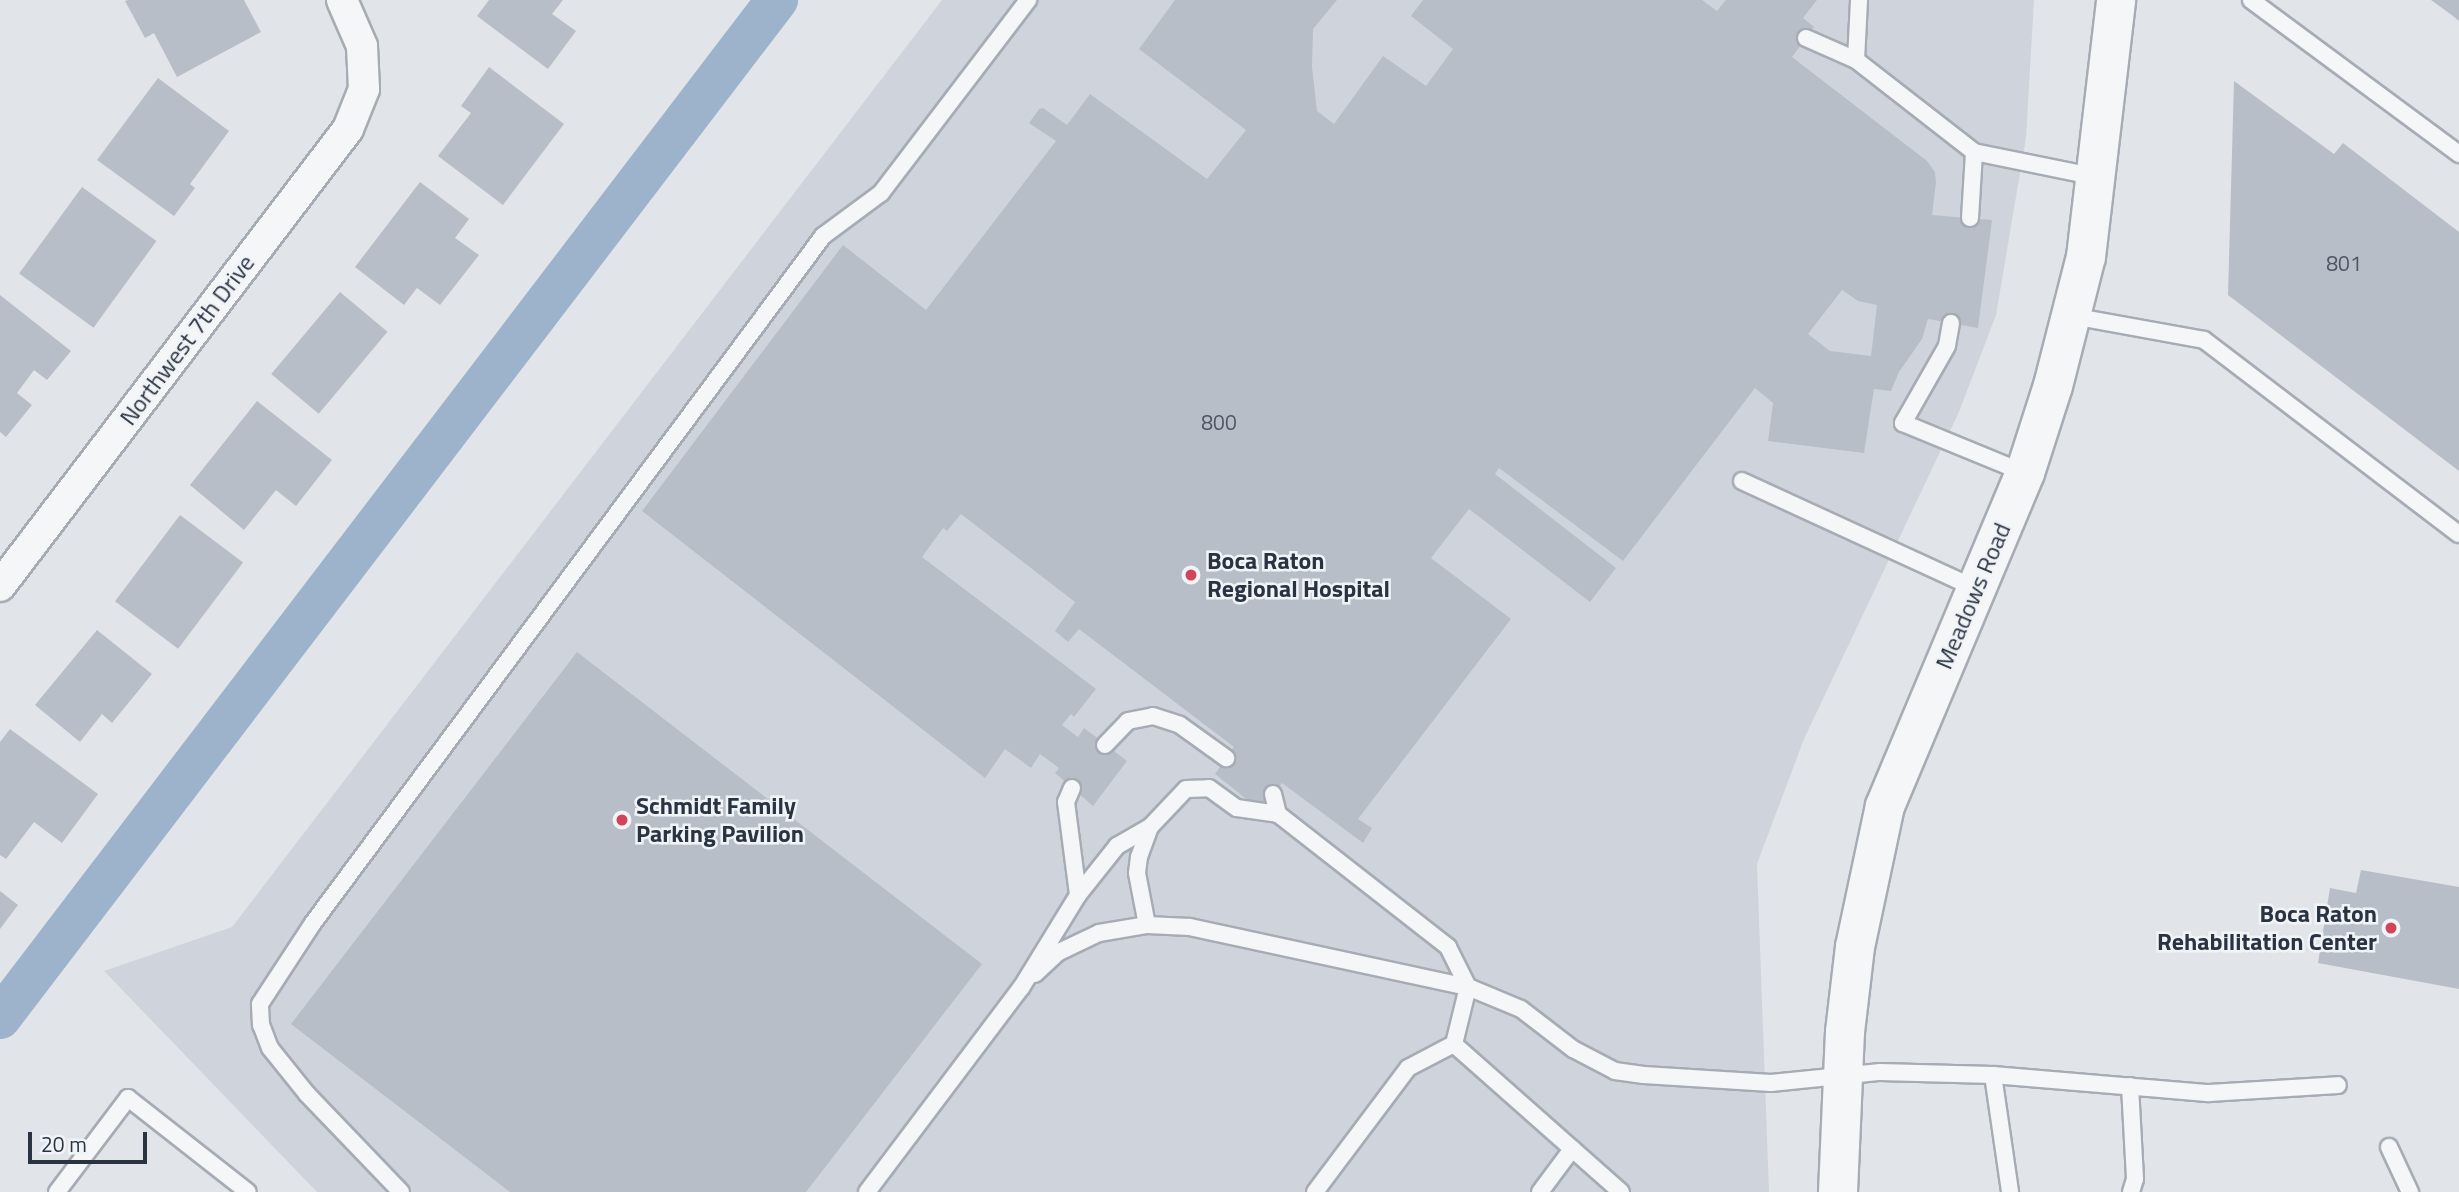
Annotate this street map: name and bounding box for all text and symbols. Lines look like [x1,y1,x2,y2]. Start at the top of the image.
street label: Northwest 7th Drive [114,249,260,431]
house number: 801 [2326,250,2362,276]
house number: 800 [1201,409,1237,435]
street label: Meadows Road [1929,519,2017,673]
place label: Boca Raton Regional Hospital [1207,547,1390,603]
marker: Boca Raton Regional Hospital [1181,565,1201,585]
place label: Schmidt Family Parking Pavilion [636,792,804,848]
marker: Schmidt Family Parking Pavilion [614,812,630,828]
place label: Boca Raton Rehabilitation Center [2157,900,2377,956]
marker: Boca Raton Rehabilitation Center [2383,920,2399,936]
scale bar [32,1118,150,1162]
text: 20 m [41,1128,87,1160]

